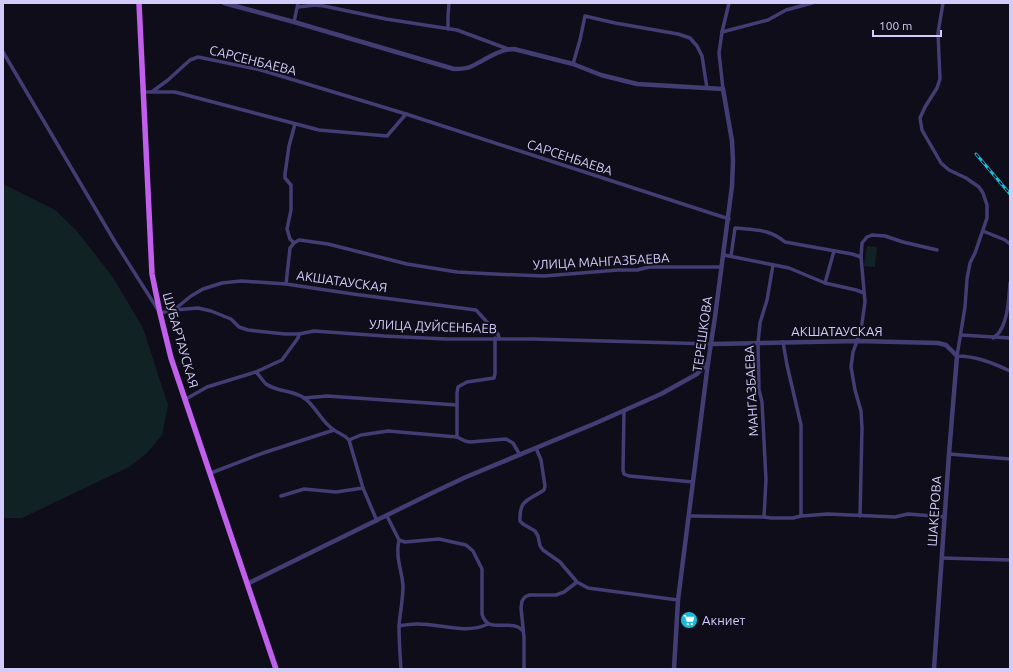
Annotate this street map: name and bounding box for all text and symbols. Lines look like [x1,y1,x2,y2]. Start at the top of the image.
scale bar [873,12,941,38]
text: 100 m [879,19,912,32]
street label: САРСЕНБАЕВА [208,42,299,78]
street label: САРСЕНБАЕВА [525,137,615,178]
street label: УЛИЦА МАНГАЗБАЕВА [532,250,670,272]
street label: АКШАТАУСКАЯ [296,268,388,294]
street label: ШУБАРТАУСКАЯ [161,291,201,389]
street label: ТЕРЕШКОВА [690,295,714,373]
street label: УЛИЦА ДУЙСЕНБАЕВ [369,317,497,335]
street label: АКШАТАУСКАЯ [791,324,883,338]
street label: МАНГАЗБАЕВА [742,345,760,437]
street label: ШАКЕРОВА [925,475,943,547]
supermarket icon: Акниет [679,610,699,630]
place label: Акниет [702,613,746,627]

